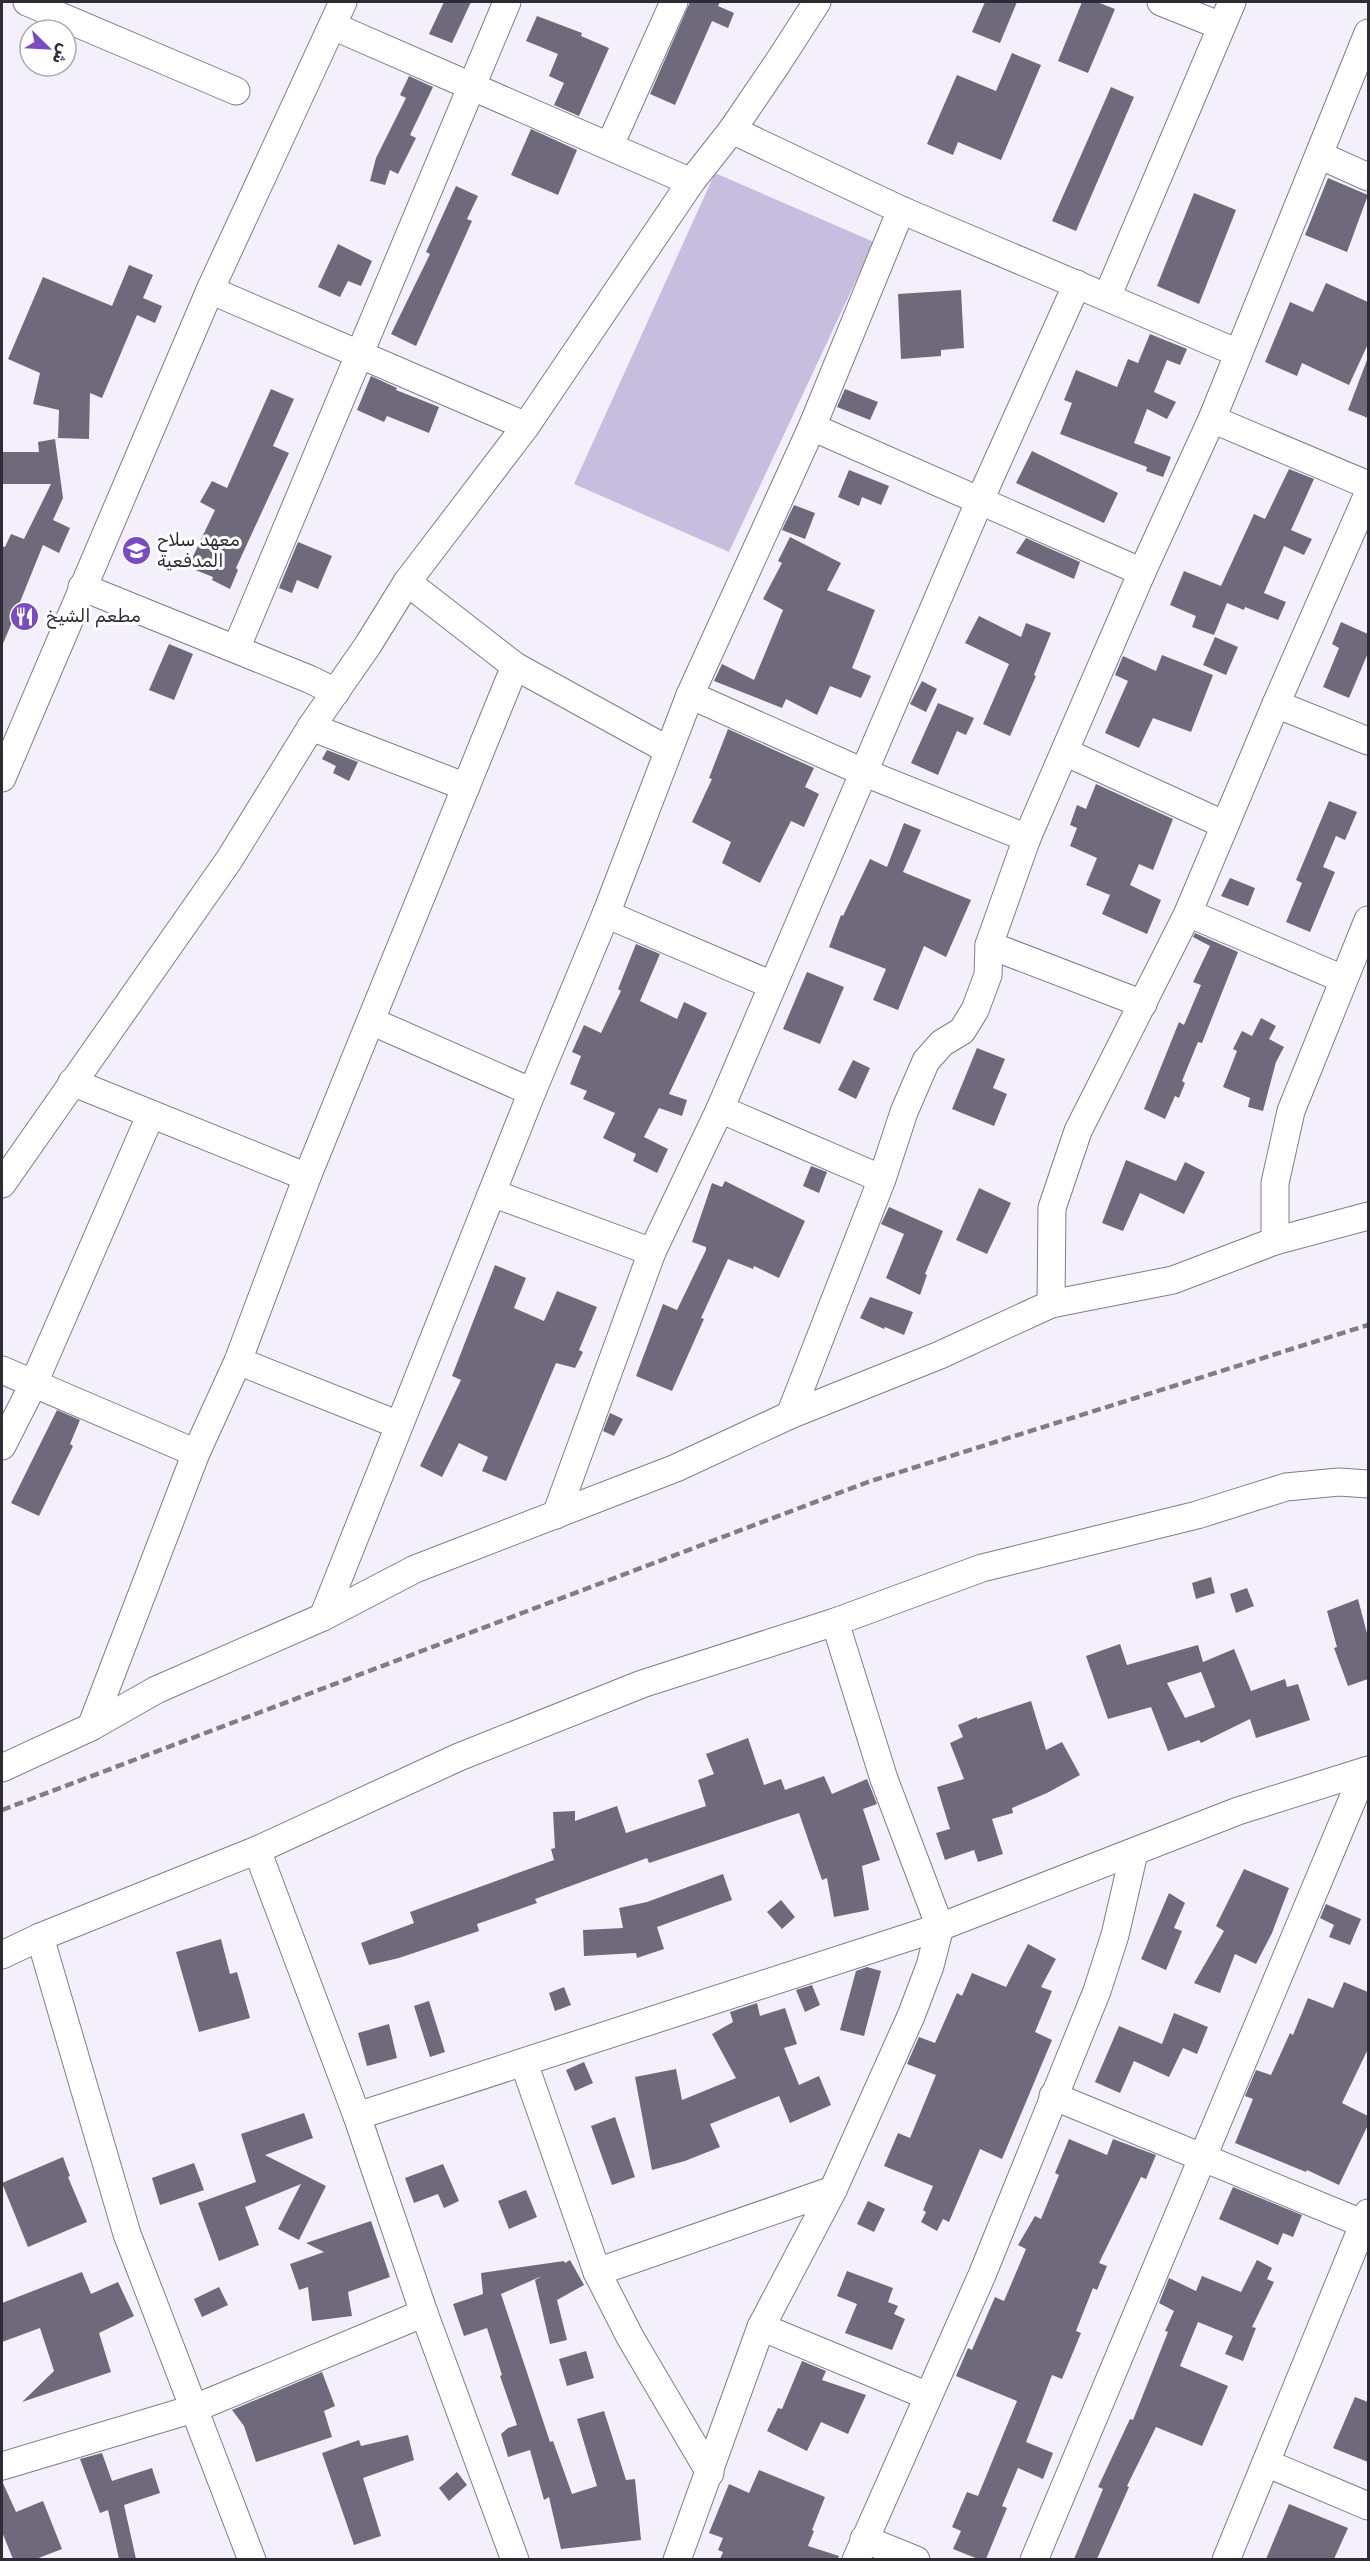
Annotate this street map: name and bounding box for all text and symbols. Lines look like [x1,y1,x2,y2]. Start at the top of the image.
north arrow [18,18,78,78]
text: ش [48,41,74,67]
place label: معهد سلاح المدفعية [157,529,240,572]
school or university icon: معهد سلاح المدفعية [120,534,152,566]
restaurant icon: مطعم الشيخ [9,600,41,632]
place label: مطعم الشيخ [46,605,141,629]

